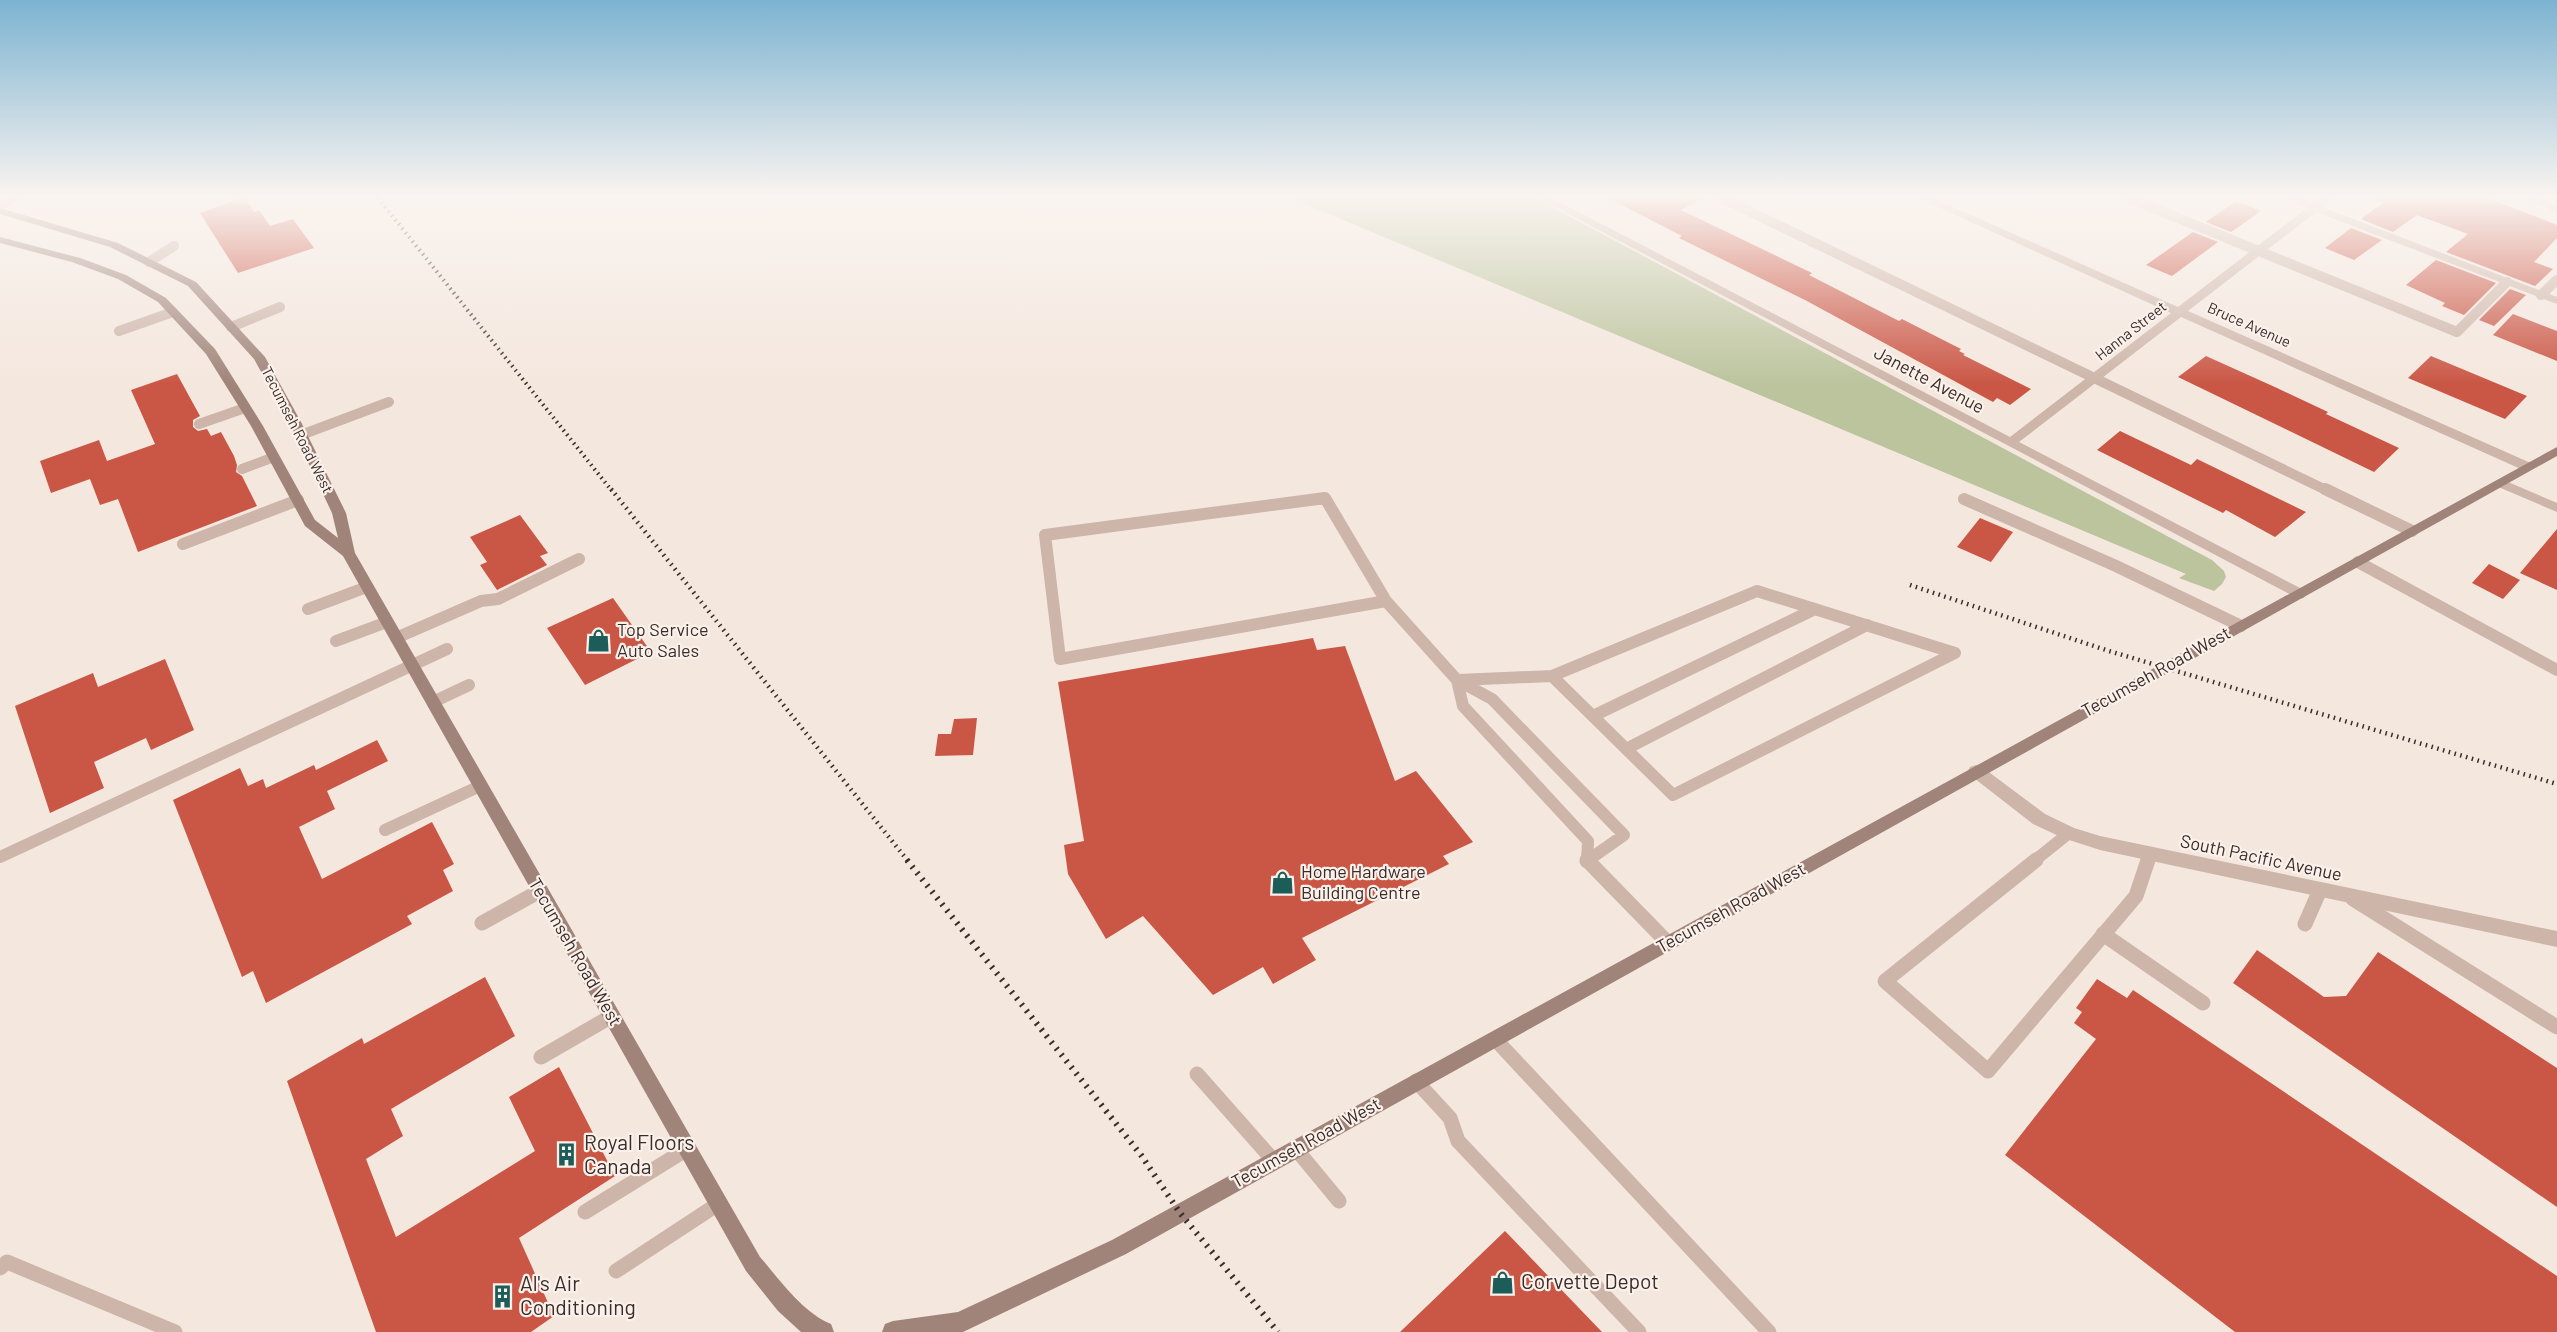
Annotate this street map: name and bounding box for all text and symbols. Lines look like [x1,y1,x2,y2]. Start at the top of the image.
street label: Hanna Street [2091,297,2170,364]
street label: Bruce Avenue [2205,298,2294,350]
street label: Janette Avenue [1871,341,1988,417]
street label: Tecumseh Road West [258,363,337,496]
place label: Top Service Auto Sales [617,618,709,661]
street label: Tecumseh Road West [2077,621,2234,721]
shop icon: Top Service Auto Sales [586,627,612,653]
street label: South Pacific Avenue [2178,829,2344,885]
street label: Tecumseh Road West [1652,857,1809,957]
place label: Home Hardware Building Centre [1301,860,1426,903]
shop icon: Home Hardware Building Centre [1270,869,1296,895]
street label: Tecumseh Road West [525,874,627,1029]
street label: Tecumseh Road West [1227,1092,1384,1192]
place label: Royal Floors Canada [584,1129,694,1178]
building icon: Royal Floors Canada [553,1142,579,1168]
place label: Corvette Depot [1521,1268,1659,1293]
shop icon: Corvette Depot [1490,1269,1516,1295]
place label: Al's Air Conditioning [520,1270,636,1319]
building icon: Al's Air Conditioning [489,1283,515,1309]

